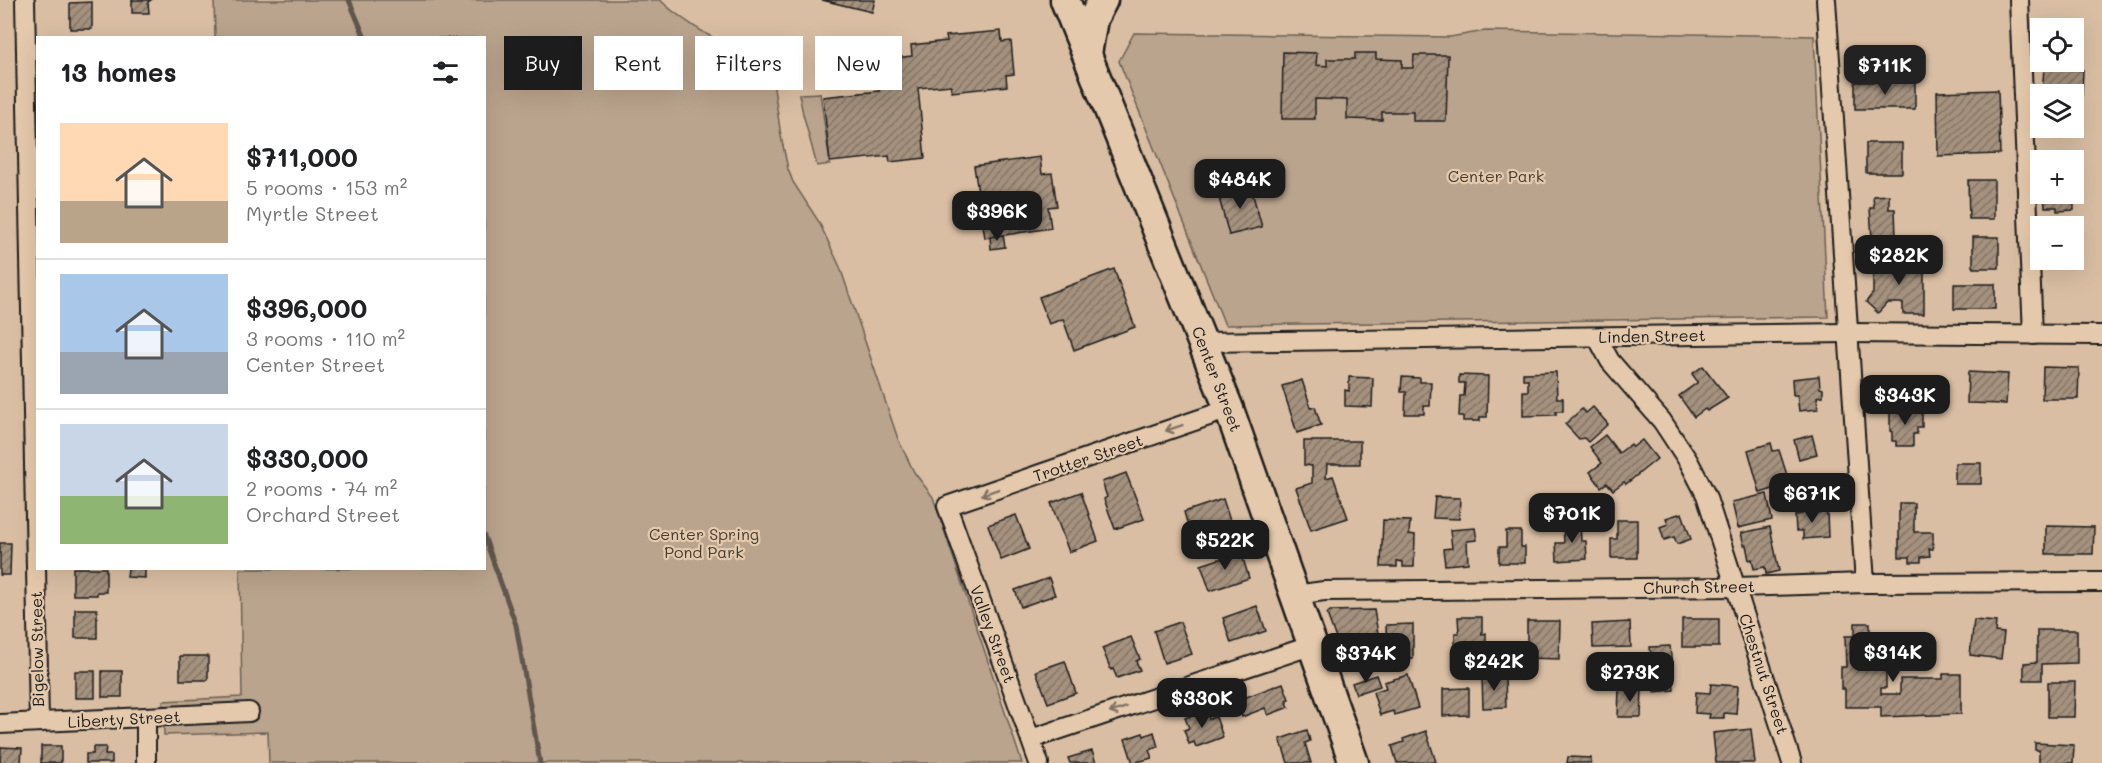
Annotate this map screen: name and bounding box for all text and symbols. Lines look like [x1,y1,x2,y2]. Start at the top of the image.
map controls [2030,18,2084,270]
button: locate [2030,18,2084,72]
chip: Buy [504,36,582,90]
chip: Rent [594,36,683,90]
chip: Filters [695,36,803,90]
chip: New [815,36,902,90]
pin: $711K [1843,45,1927,96]
text: $711K [1858,51,1912,77]
text: 13 homes [60,55,177,89]
icon: filters [429,56,462,89]
button: layers [2030,84,2084,138]
text: $711,000 [246,140,358,174]
icon: home [108,147,180,219]
button: + [2030,150,2084,204]
pin: $484K [1198,159,1282,210]
text: $484K [1208,165,1272,191]
park label: Center Park [1448,165,1544,186]
text: 5 rooms · 153 m² [246,174,407,200]
pin: $396K [955,191,1039,242]
text: $396K [966,197,1028,223]
text: Myrtle Street [246,200,379,226]
button: − [2030,216,2084,270]
pin: $282K [1857,235,1941,286]
text: $282K [1869,241,1929,267]
text: $396,000 [246,291,367,325]
icon: home [108,298,180,370]
street label: Center Street [1188,323,1247,434]
street label: Linden Street [1598,324,1706,347]
text: 3 rooms · 110 m² [246,325,405,351]
text: Center Street [246,351,385,377]
pin: $343K [1863,375,1947,426]
text: $343K [1874,381,1936,407]
one-way arrow [1165,424,1184,435]
street label: Trotter Street [1030,429,1145,486]
text: $330,000 [246,441,368,475]
icon: home [108,448,180,520]
pin: $671K [1770,473,1854,524]
text: 2 rooms · 74 m² [246,475,397,501]
text: $671K [1783,479,1841,505]
one-way arrow [981,487,1000,498]
pin: $701K [1530,493,1614,544]
text: $701K [1543,499,1601,525]
text: Orchard Street [246,501,400,527]
pin: $522K [1183,520,1267,571]
park label: Center Spring Pond Park [649,523,759,562]
text: $522K [1195,526,1255,552]
street label: Church Street [1643,575,1755,598]
street label: Valley Street [966,582,1021,686]
street label: Bigelow Street [25,591,48,707]
street label: Chestnut Street [1735,611,1794,737]
pin: $314K [1851,632,1935,683]
pin: $374K [1324,633,1408,684]
text: $314K [1863,638,1923,664]
text: $374K [1335,639,1397,665]
pin: $242K [1452,641,1536,692]
text: $242K [1464,647,1524,673]
pin: $273K [1588,652,1672,703]
text: $273K [1600,658,1660,684]
pin: $330K [1160,678,1244,729]
text: $330K [1171,684,1233,710]
street label: Liberty Street [67,705,181,732]
one-way arrow [1109,705,1128,716]

